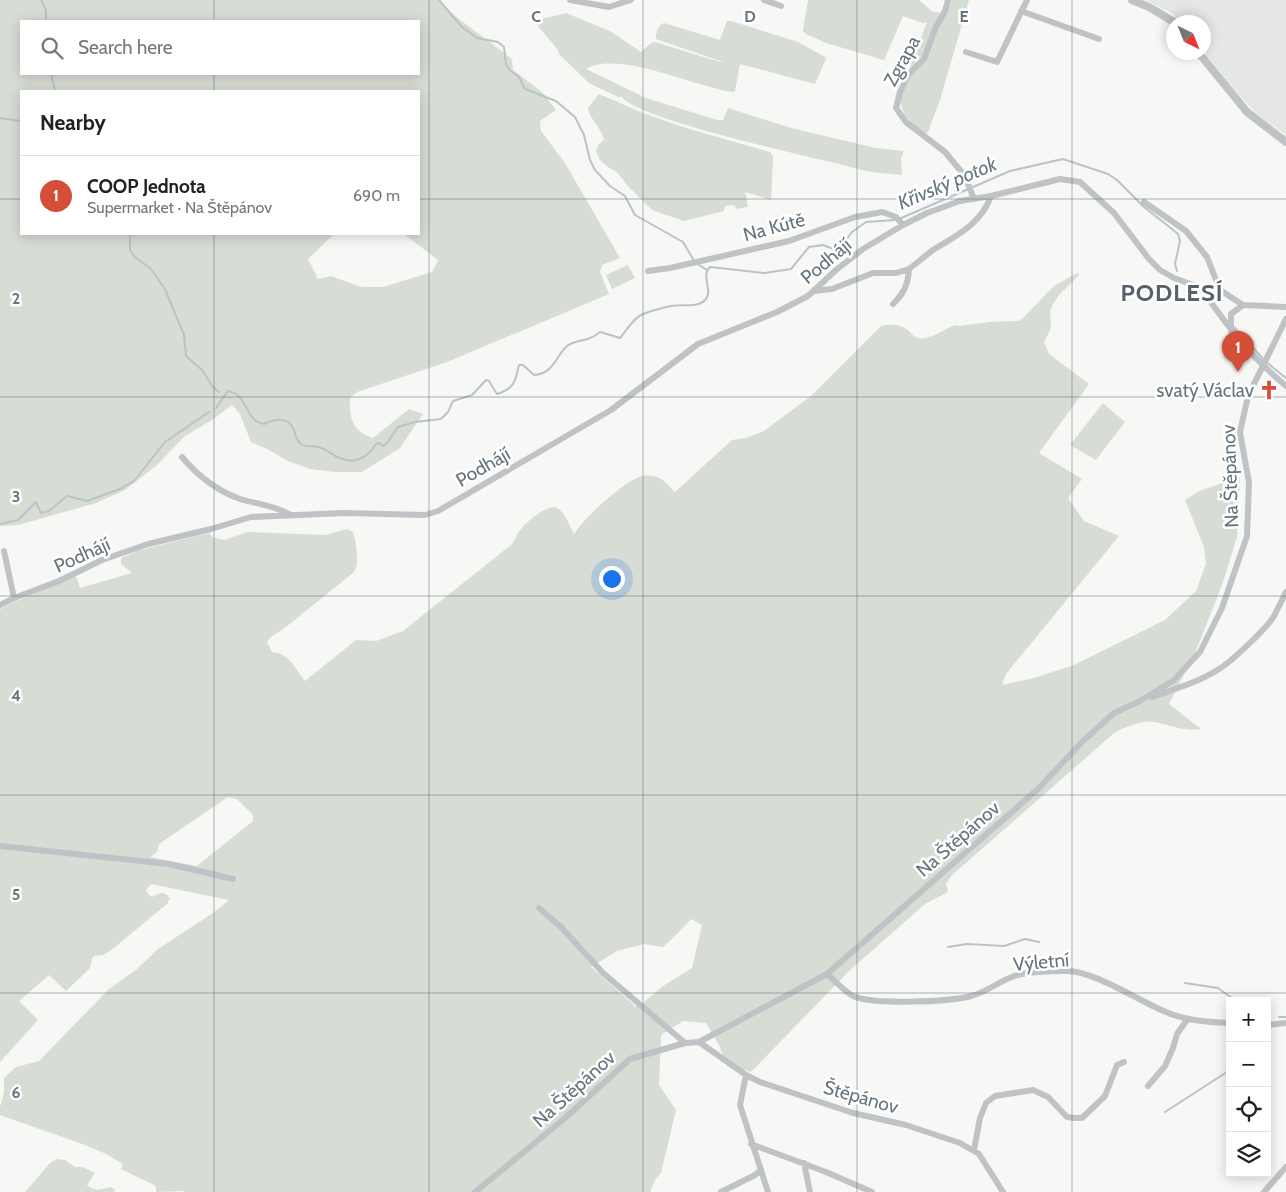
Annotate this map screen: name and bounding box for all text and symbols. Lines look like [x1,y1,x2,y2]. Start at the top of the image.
text: C [531,7,541,26]
text: D [744,7,756,26]
text: E [959,7,969,26]
north arrow [1166,15,1211,60]
search box [20,20,420,75]
street label: Zgrapa [879,32,925,90]
icon: search [38,34,66,62]
text: Search here [78,36,172,59]
text: Nearby [40,110,106,135]
water label: Křivský potok [894,151,1001,215]
text: COOP Jednota [87,175,206,198]
text: 1 [53,186,59,205]
text: 690 m [353,186,400,205]
text: Supermarket · Na Štěpánov [87,198,272,217]
street label: Na Kútě [741,208,808,246]
street label: Podhájí [796,233,856,289]
district label: PODLESÍ [1120,278,1224,307]
text: 2 [12,289,20,308]
pin: 1 [1222,331,1254,372]
place label: svatý Václav [1157,379,1255,402]
church icon: svatý Václav [1258,379,1280,401]
street label: Na Štěpánov [1216,423,1243,528]
street label: Podhájí [452,442,514,492]
text: 3 [12,487,20,506]
street label: Podhájí [50,532,114,578]
your location [599,566,625,592]
text: 4 [11,686,21,705]
street label: Na Štěpánov [911,795,1005,882]
text: 5 [12,885,20,904]
street label: Výletní [1012,948,1070,976]
map controls [1226,997,1271,1177]
button: + [1226,997,1271,1042]
button: − [1226,1042,1271,1087]
street label: Na Štěpánov [527,1045,621,1132]
street label: Štěpánov [821,1074,902,1119]
text: 6 [12,1083,21,1102]
button: locate [1226,1087,1271,1132]
button: layers [1226,1132,1271,1177]

